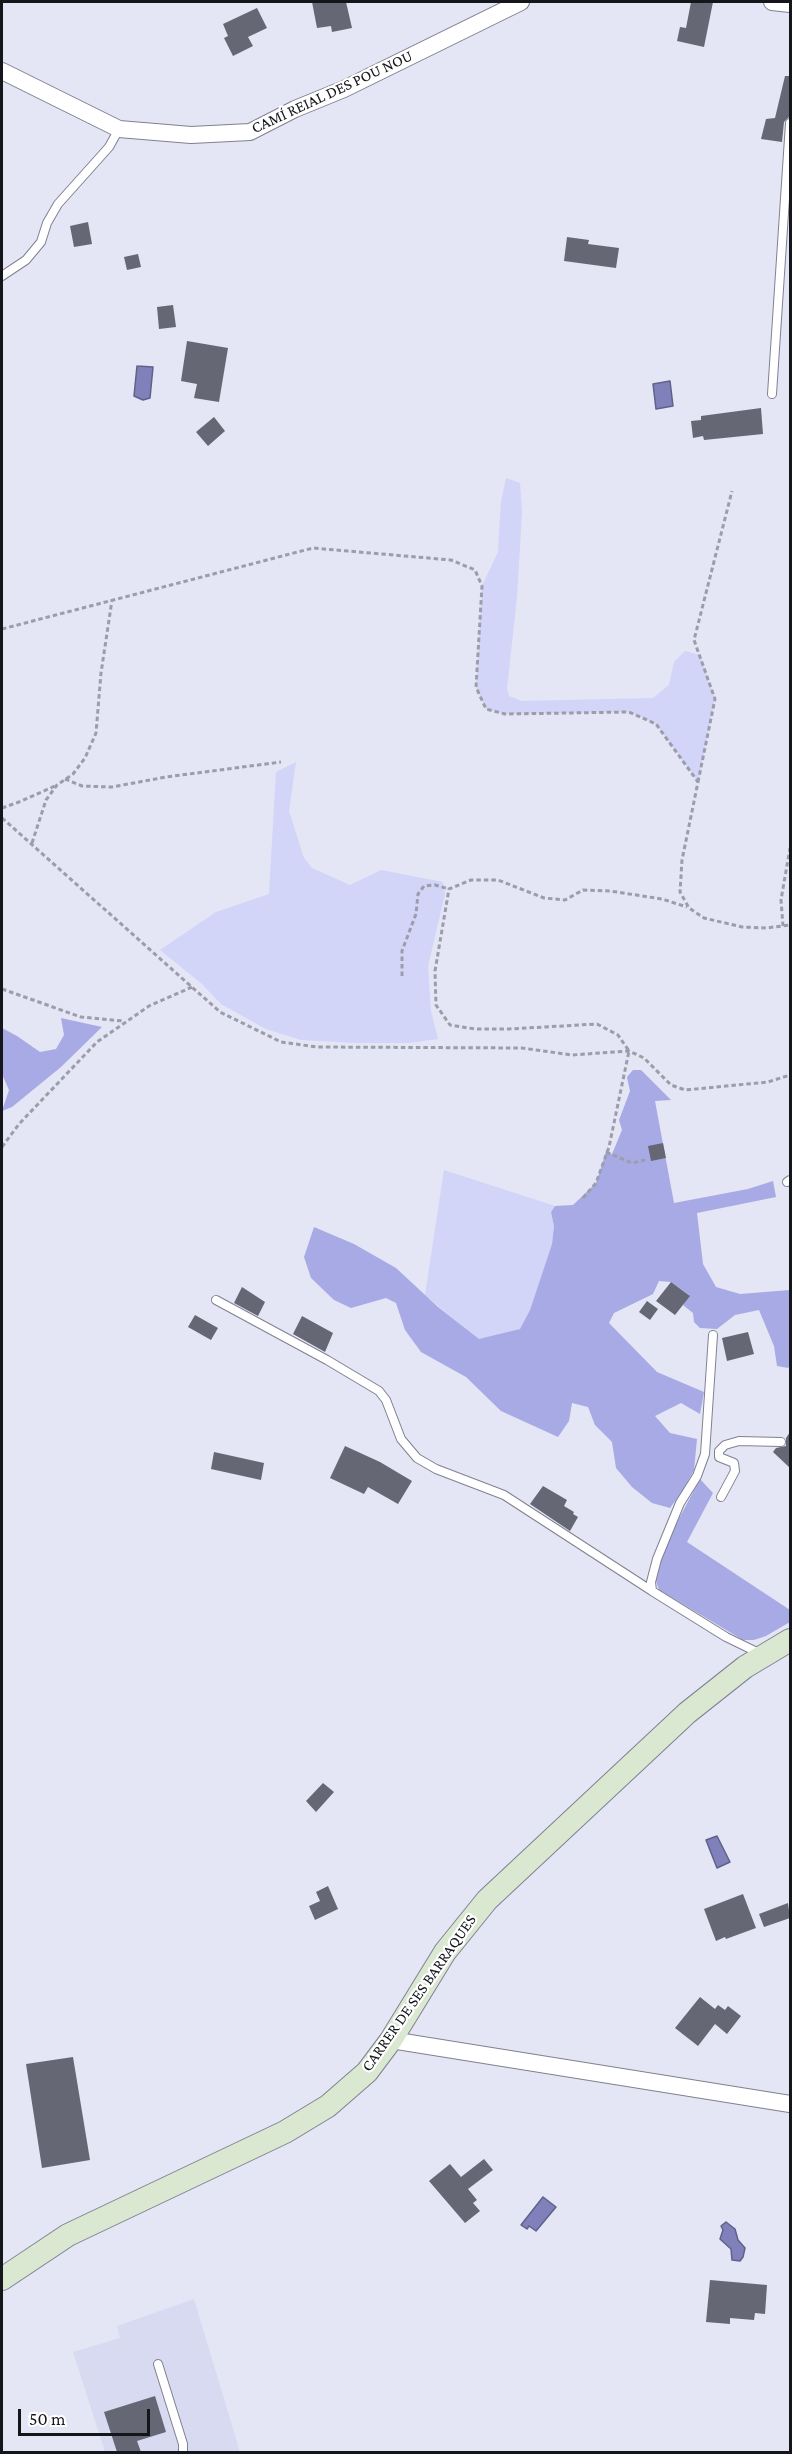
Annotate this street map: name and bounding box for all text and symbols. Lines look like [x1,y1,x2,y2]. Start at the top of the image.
street label: CAMÍ REIAL DES POU NOU [248,46,416,138]
street label: CARRER DE SES BARRAQUES [358,1911,480,2075]
scale bar [21,2397,153,2435]
text: 50 m [29,2409,66,2429]

